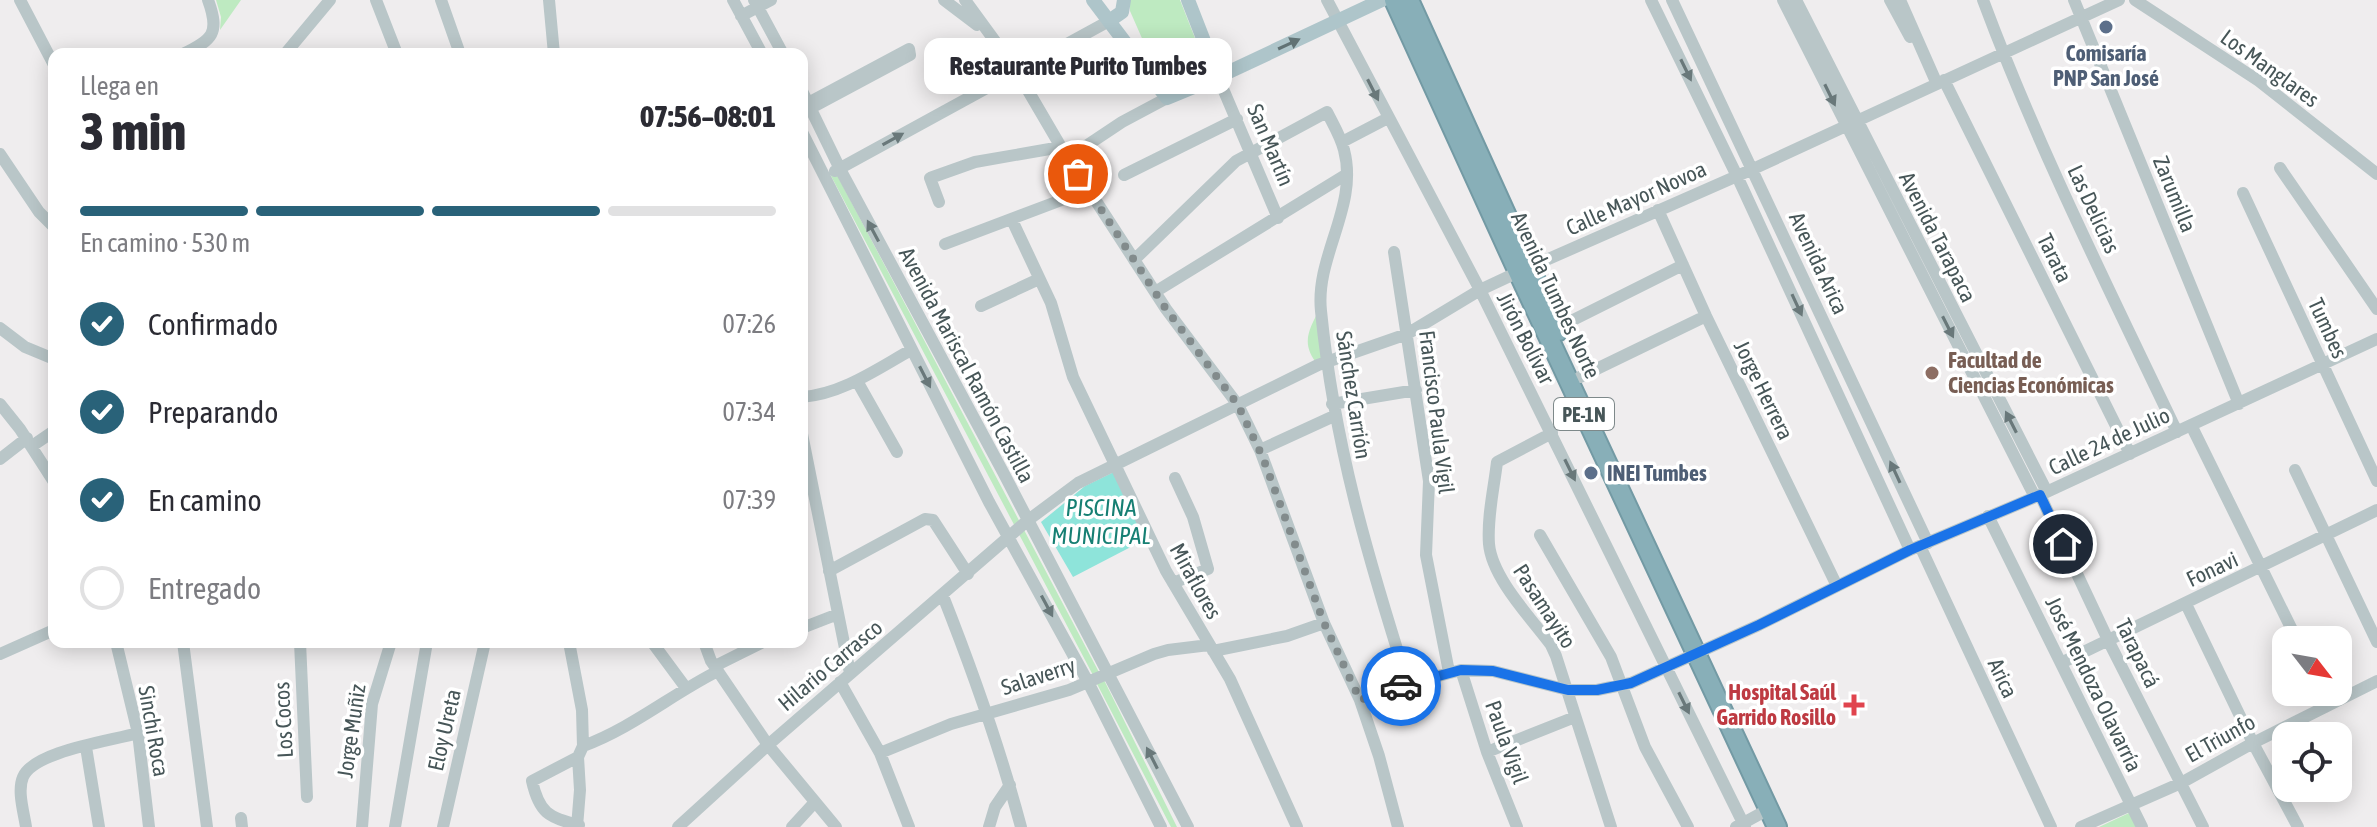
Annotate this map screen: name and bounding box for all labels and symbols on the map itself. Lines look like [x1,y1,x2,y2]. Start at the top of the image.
marker: Comisaría PNP San José [2097,18,2115,36]
street label: Los Manglares [2216,24,2324,112]
one-way arrow [1277,37,1300,51]
callout: Restaurante Purito Tumbes [924,38,1232,94]
place label: Comisaría PNP San José [2053,40,2159,91]
one-way arrow [1679,59,1692,82]
one-way arrow [1367,78,1380,101]
one-way arrow [1823,84,1836,107]
street label: San Martín [1242,100,1300,190]
one-way arrow [882,132,904,146]
pin [1044,140,1112,208]
street label: Zarumilla [2148,152,2202,236]
street label: Calle Mayor Novoa [1562,155,1710,241]
street label: Las Delicias [2062,161,2126,257]
street label: Avenida Tarapaca [1894,168,1982,306]
street label: Avenida Tumbes Norte [1506,208,1606,382]
street label: Avenida Arica [1784,208,1854,318]
one-way arrow [866,220,879,243]
street label: Tarata [2032,229,2078,287]
street label: Avenida Mariscal Ramón Castilla [894,243,1040,487]
street label: Jirón Bolívar [1492,288,1560,389]
one-way arrow [1790,293,1804,317]
street label: Tumbes [2303,294,2353,362]
one-way arrow [1941,315,1954,338]
street label: Sánchez Carrión [1331,329,1377,461]
street label: Francisco Paula Vigil [1414,329,1460,495]
street label: Jorge Herrera [1729,336,1799,444]
place label: Facultad de Ciencias Económicas [1948,347,2114,398]
marker: Facultad de Ciencias Económicas [1923,364,1941,382]
one-way arrow [918,365,932,388]
road number: PE-1N [1554,398,1614,430]
street label: Calle 24 de Julio [2044,402,2174,480]
one-way arrow [2005,411,2018,434]
one-way arrow [1563,458,1577,481]
place label: INEI Tumbes [1607,460,1707,486]
one-way arrow [1888,460,1902,484]
marker: INEI Tumbes [1582,464,1600,482]
water label: PISCINA MUNICIPAL [1051,494,1151,549]
pin [2029,510,2097,578]
street label: Miraflores [1165,539,1227,624]
street label: Fonavi [2182,546,2242,592]
street label: Pasamayito [1508,559,1582,653]
street label: José Mendoza Olavarría [2040,592,2148,776]
one-way arrow [1041,595,1054,618]
street label: Hilario Carrasco [773,614,887,716]
street label: Tarapacá [2110,614,2166,692]
north arrow [2272,626,2352,706]
courier [1361,646,1441,726]
street label: Salaverry [998,652,1078,700]
street label: Arica [1983,654,2023,702]
place label: Hospital Saúl Garrido Rosillo [1716,679,1837,730]
street label: Los Cocos [268,681,298,759]
street label: Jorge Muñiz [332,682,370,779]
street label: Sinchi Roca [133,684,175,778]
street label: Eloy Ureta [422,687,466,773]
one-way arrow [1677,692,1691,715]
marker: Hospital Saúl Garrido Rosillo [1843,694,1865,716]
street label: Paula Vigil [1480,697,1534,787]
street label: El Triunfo [2181,708,2259,768]
one-way arrow [1145,746,1159,769]

